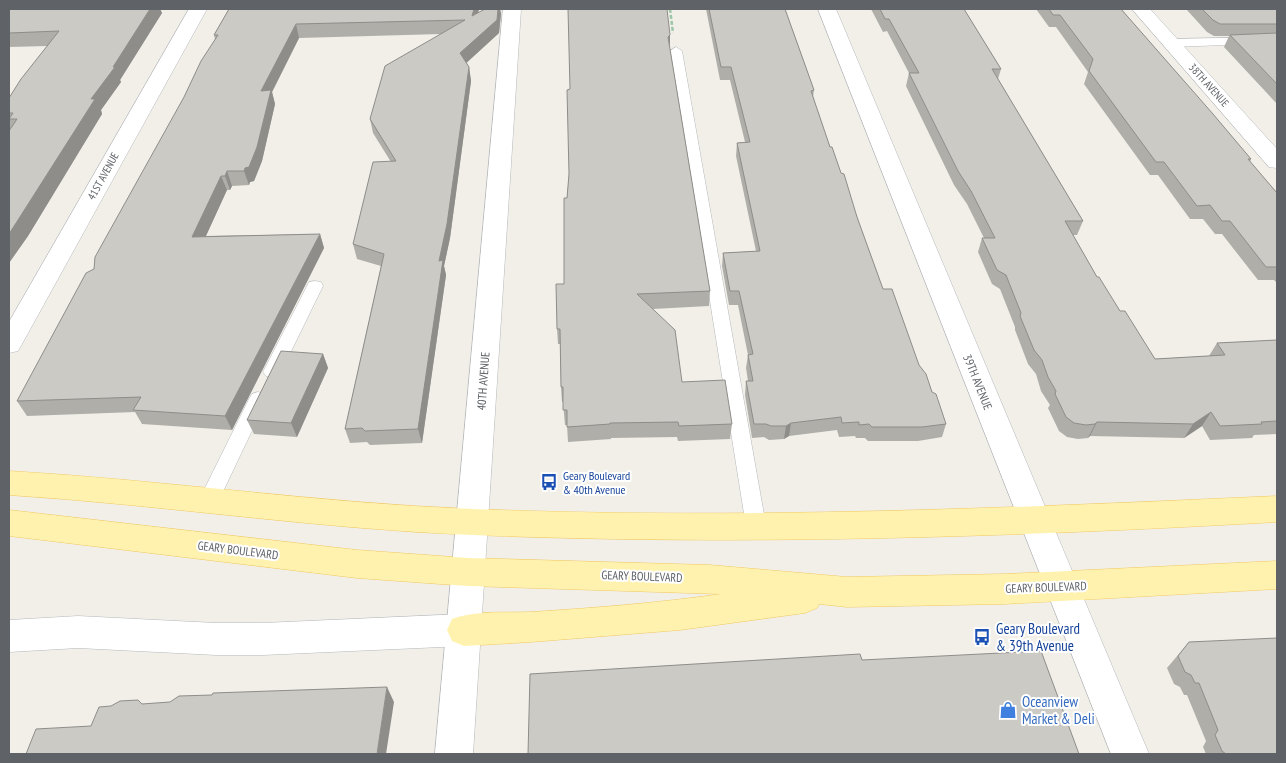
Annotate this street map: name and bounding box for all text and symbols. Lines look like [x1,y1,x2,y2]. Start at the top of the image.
street label: 38TH AVENUE [1186,60,1232,110]
street label: 41ST AVENUE [84,150,122,202]
street label: 40TH AVENUE [473,351,493,411]
street label: 39TH AVENUE [960,352,996,412]
place label: Geary Boulevard & 40th Avenue [563,468,630,497]
bus stop icon: Geary Boulevard & 40th Avenue [539,472,559,492]
street label: GEARY BOULEVARD [197,538,279,562]
street label: GEARY BOULEVARD [601,567,683,585]
street label: GEARY BOULEVARD [1005,578,1087,596]
place label: Geary Boulevard & 39th Avenue [996,619,1080,655]
bus stop icon: Geary Boulevard & 39th Avenue [972,627,992,647]
place label: Oceanview Market & Deli [1022,692,1095,728]
shop icon: Oceanview Market & Deli [998,700,1018,720]

